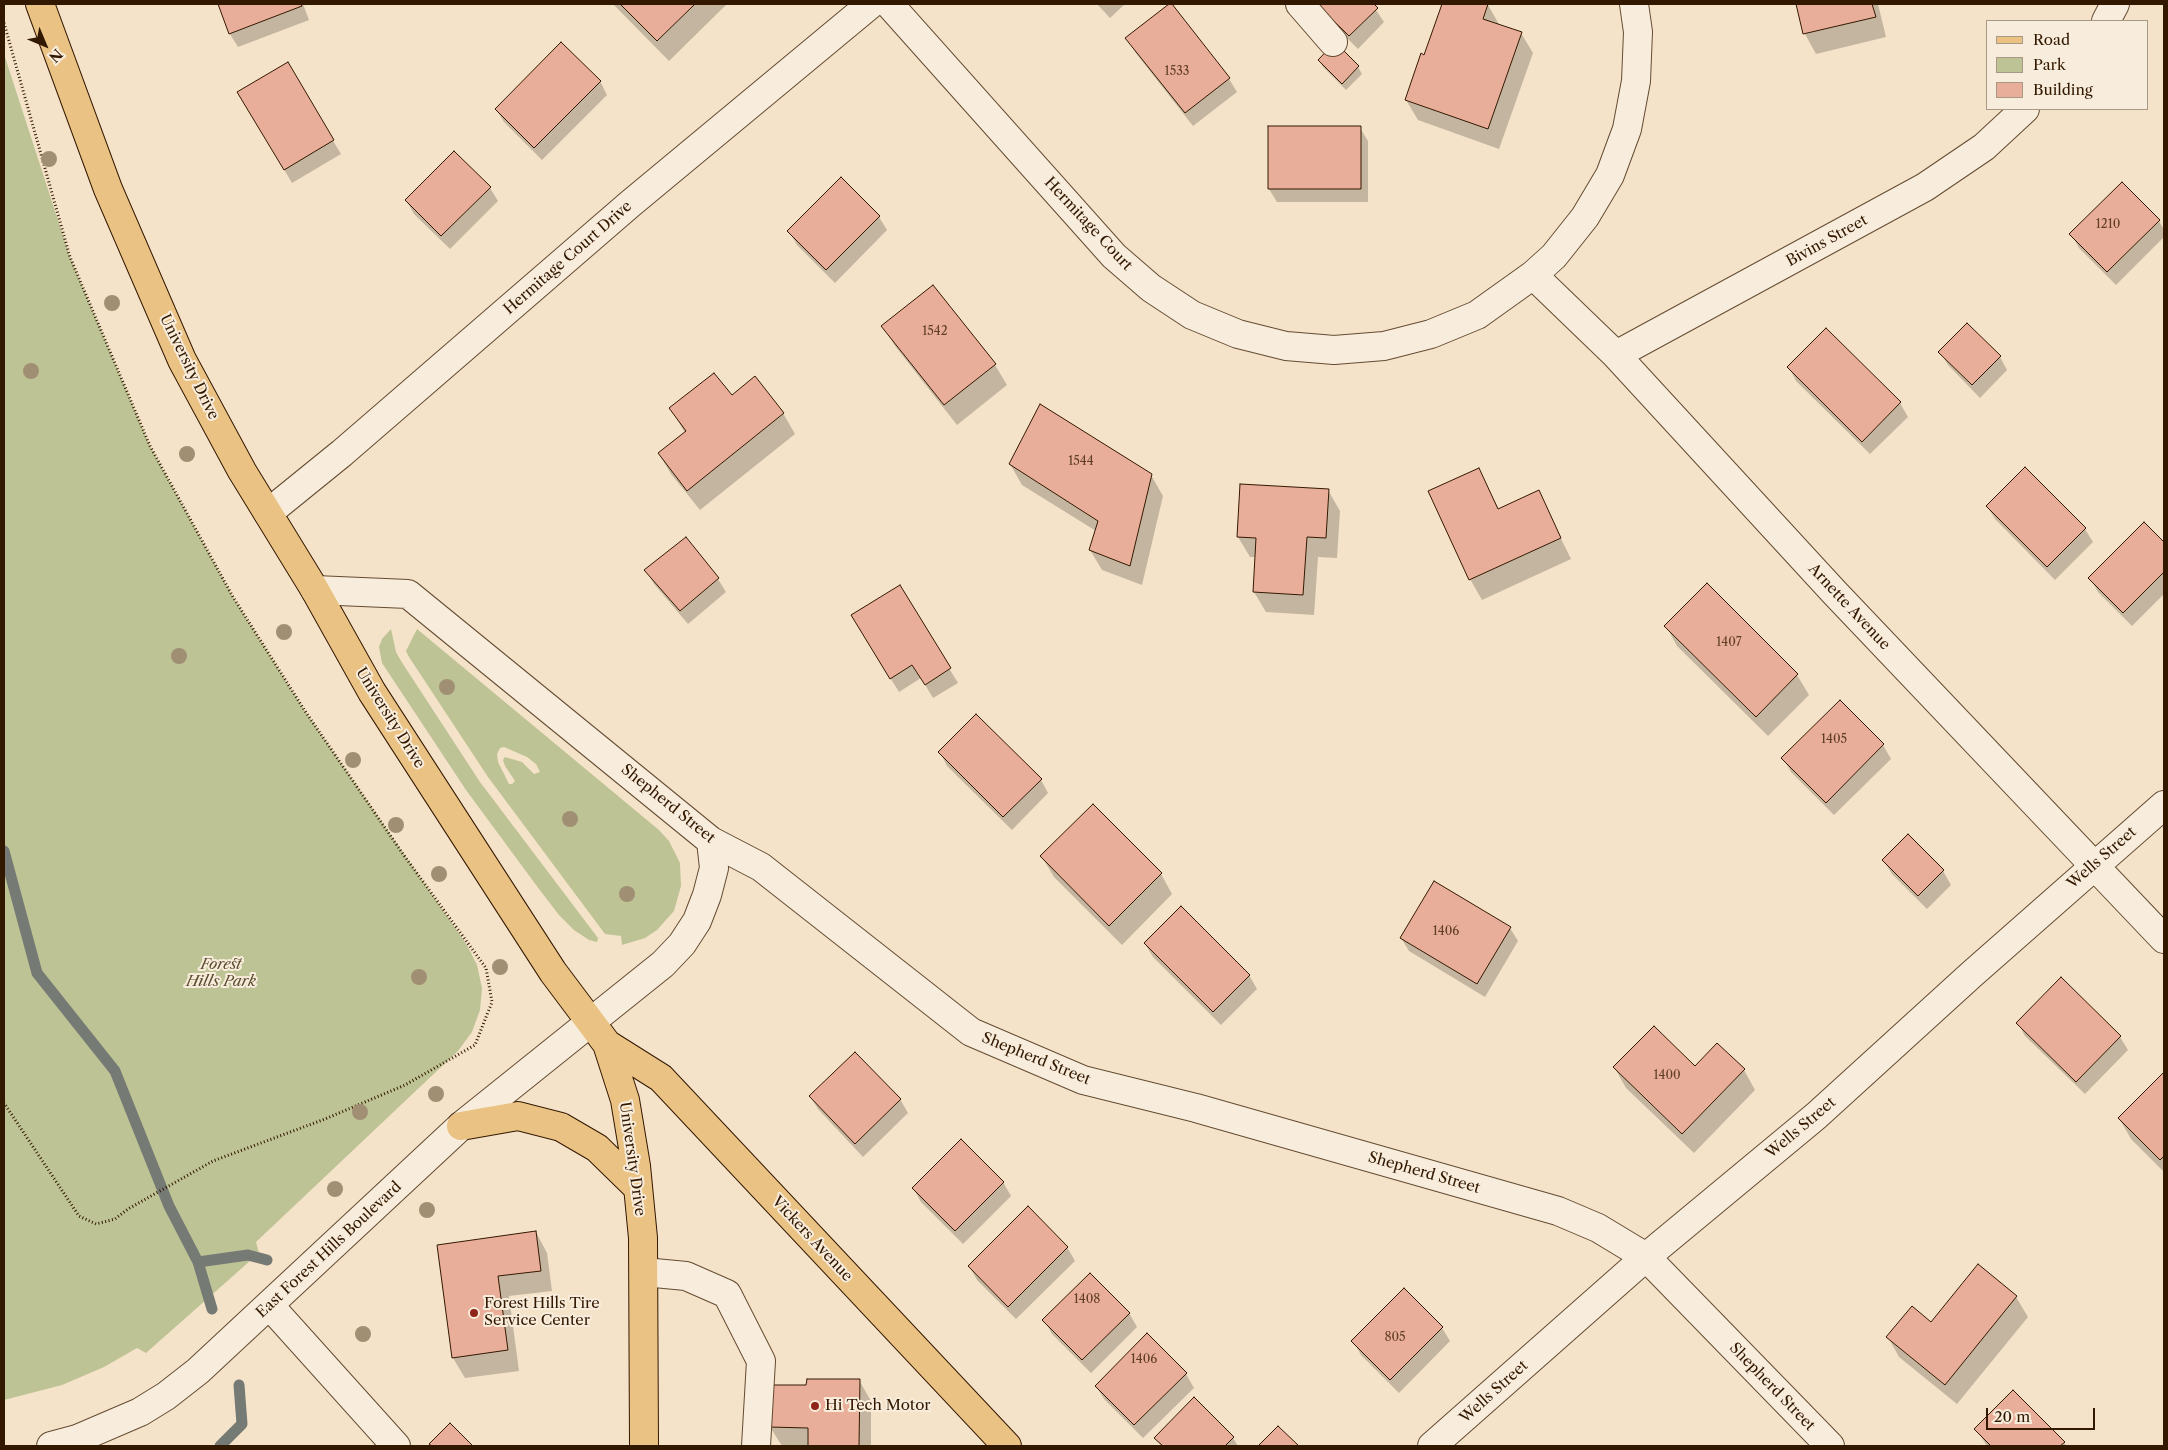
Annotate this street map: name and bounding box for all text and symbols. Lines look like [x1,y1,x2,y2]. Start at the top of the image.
north arrow [20,20,70,70]
legend [1986,20,2148,110]
text: Road [2033,30,2070,49]
text: N [45,45,66,66]
text: Park [2033,55,2066,74]
house number: 1533 [1165,65,1189,79]
text: Building [2033,80,2093,99]
street label: Hermitage Court [1040,174,1136,274]
street label: Hermitage Court Drive [500,197,636,319]
street label: Bivins Street [1783,211,1871,271]
house number: 1210 [2096,218,2120,232]
street label: University Drive [156,311,222,423]
house number: 1542 [922,325,948,339]
house number: 1544 [1068,455,1094,469]
street label: Arnette Avenue [1804,560,1894,654]
house number: 1407 [1716,636,1742,650]
street label: University Drive [352,664,428,772]
house number: 1405 [1821,733,1847,747]
street label: Shepherd Street [617,761,719,847]
street label: Wells Street [2064,823,2140,893]
house number: 1406 [1433,925,1459,939]
park label: Forest Hills Park [186,956,256,991]
street label: Shepherd Street [979,1029,1093,1089]
house number: 1400 [1653,1069,1681,1083]
street label: Wells Street [1762,1094,1840,1162]
street label: University Drive [615,1101,649,1217]
street label: Shepherd Street [1366,1148,1482,1198]
street label: East Forest Hills Boulevard [253,1178,405,1322]
street label: Vickers Avenue [768,1193,856,1285]
house number: 1408 [1074,1293,1100,1307]
place label: Forest Hills Tire Service Center [484,1295,600,1330]
marker: Forest Hills Tire Service Center [468,1307,480,1319]
house number: 805 [1384,1331,1406,1345]
street label: Shepherd Street [1725,1339,1819,1435]
house number: 1406 [1131,1353,1157,1367]
street label: Wells Street [1456,1357,1532,1427]
place label: Hi Tech Motor [825,1397,931,1415]
scale bar [1988,1398,2097,1430]
marker: Hi Tech Motor [809,1400,821,1412]
text: 20 m [1994,1407,2030,1426]

